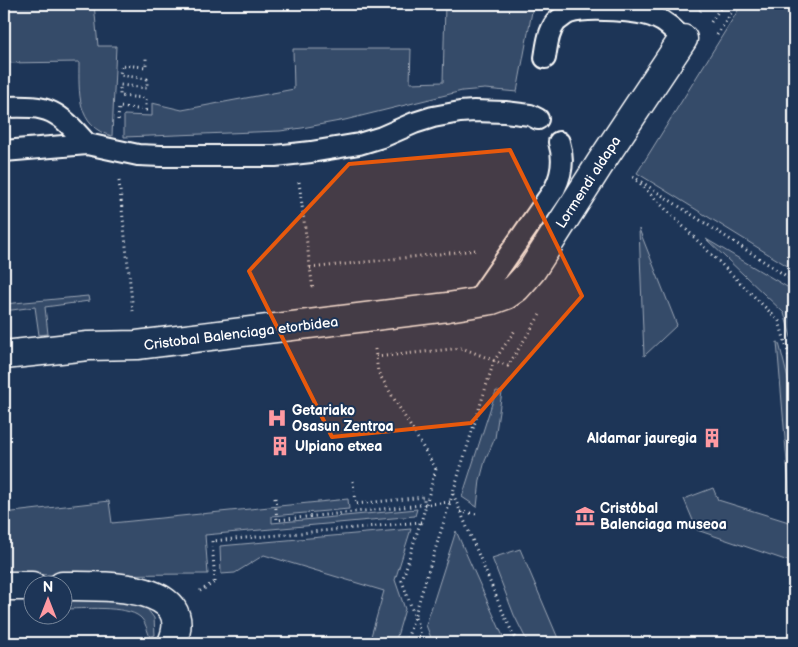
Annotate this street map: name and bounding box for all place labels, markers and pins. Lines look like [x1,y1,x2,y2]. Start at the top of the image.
place label: Getariako Osasun Zentroa [292,402,394,435]
hospital icon: Getariako Osasun Zentroa [266,407,288,429]
building icon: Aldamar jauregia [701,427,723,449]
place label: Aldamar jauregia [586,430,697,447]
building icon: Ulpiano etxea [269,435,291,457]
place label: Ulpiano etxea [295,438,382,455]
place label: Cristóbal Balenciaga museoa [600,500,727,533]
museum icon: Cristóbal Balenciaga museoa [574,505,596,527]

